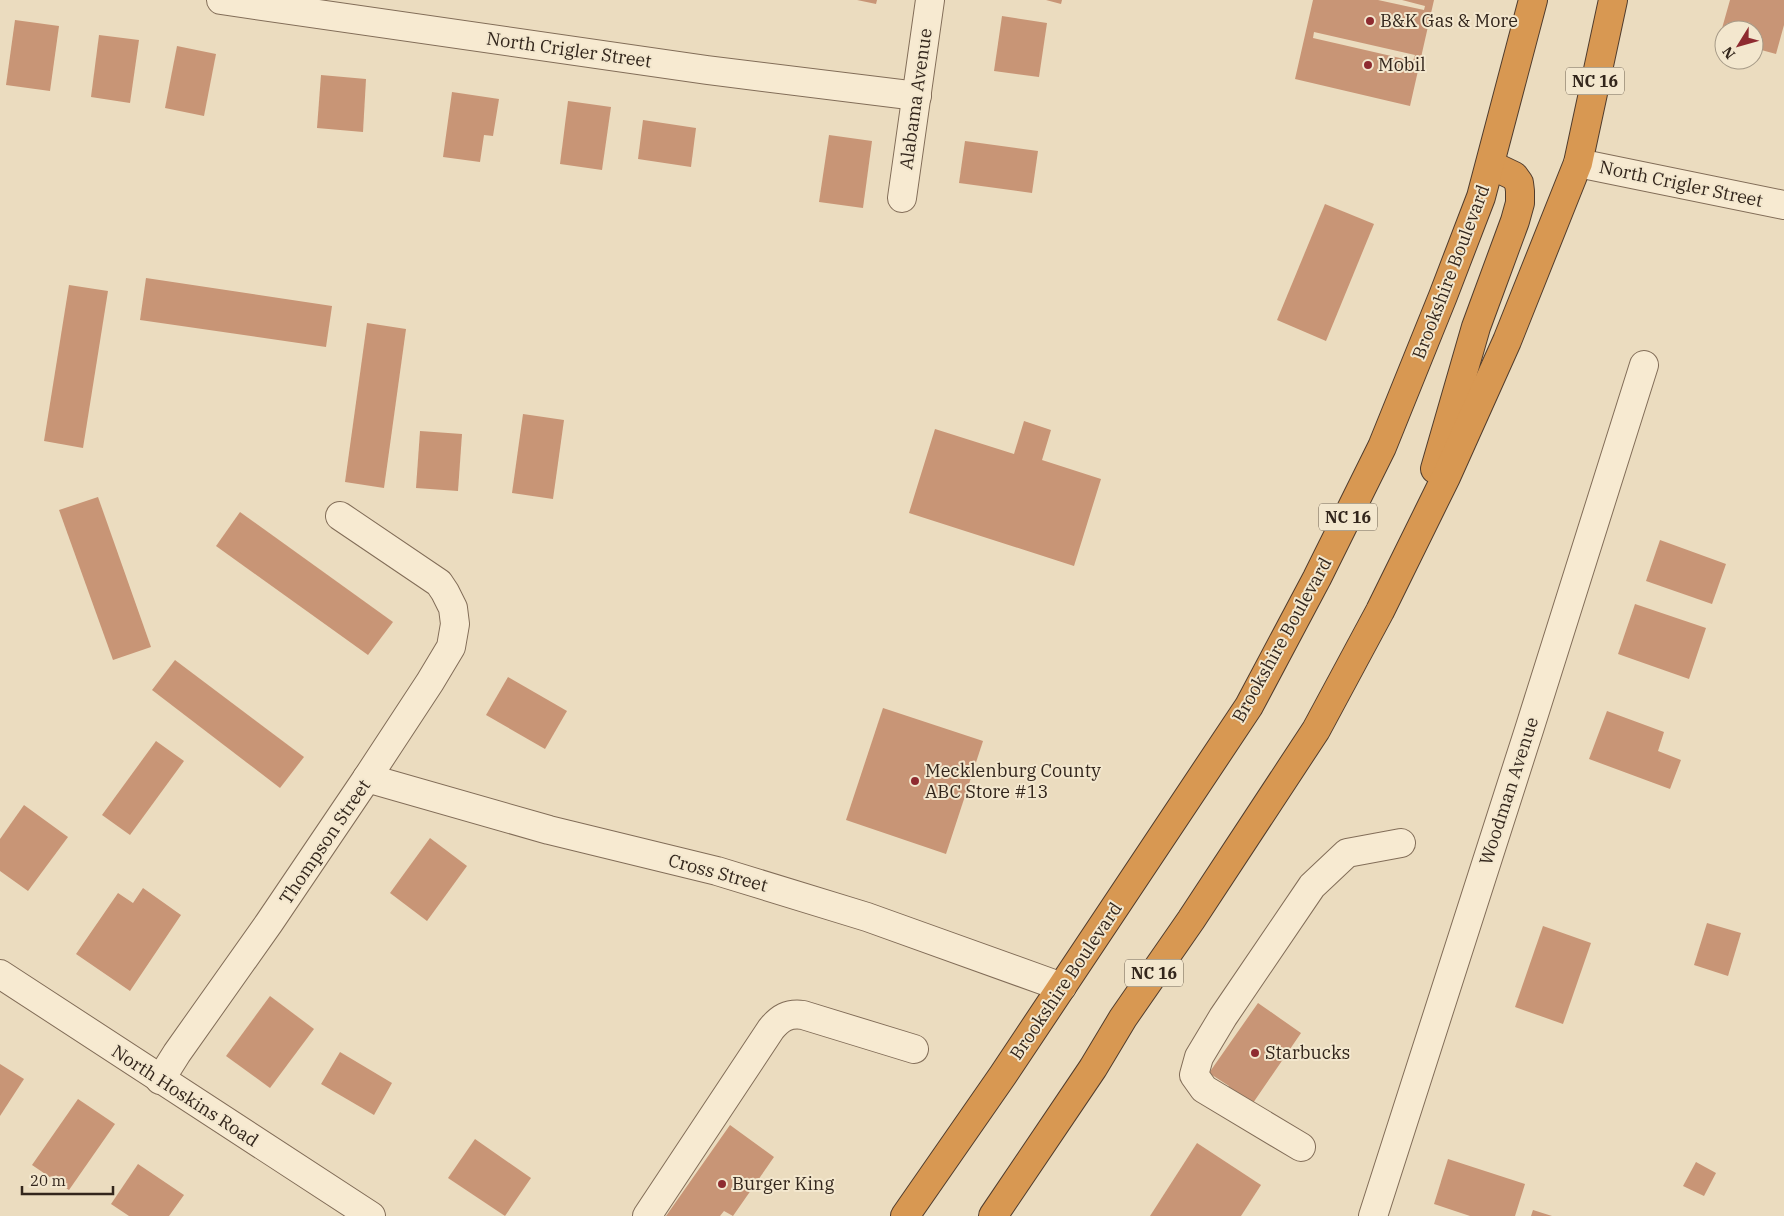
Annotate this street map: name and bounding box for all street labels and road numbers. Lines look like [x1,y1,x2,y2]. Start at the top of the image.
street label: North Crigler Street [485,27,653,72]
street label: Alabama Avenue [894,27,937,171]
road number: NC 16 [1566,68,1624,94]
street label: North Crigler Street [1597,155,1765,212]
street label: Brookshire Boulevard [1407,181,1494,362]
road number: NC 16 [1319,504,1377,530]
street label: Brookshire Boulevard [1227,553,1337,726]
street label: Woodman Avenue [1474,714,1543,868]
street label: Thompson Street [274,775,375,909]
street label: Cross Street [666,848,770,897]
street label: Brookshire Boulevard [1004,898,1127,1064]
road number: NC 16 [1125,960,1183,986]
street label: North Hoskins Road [107,1039,263,1152]

